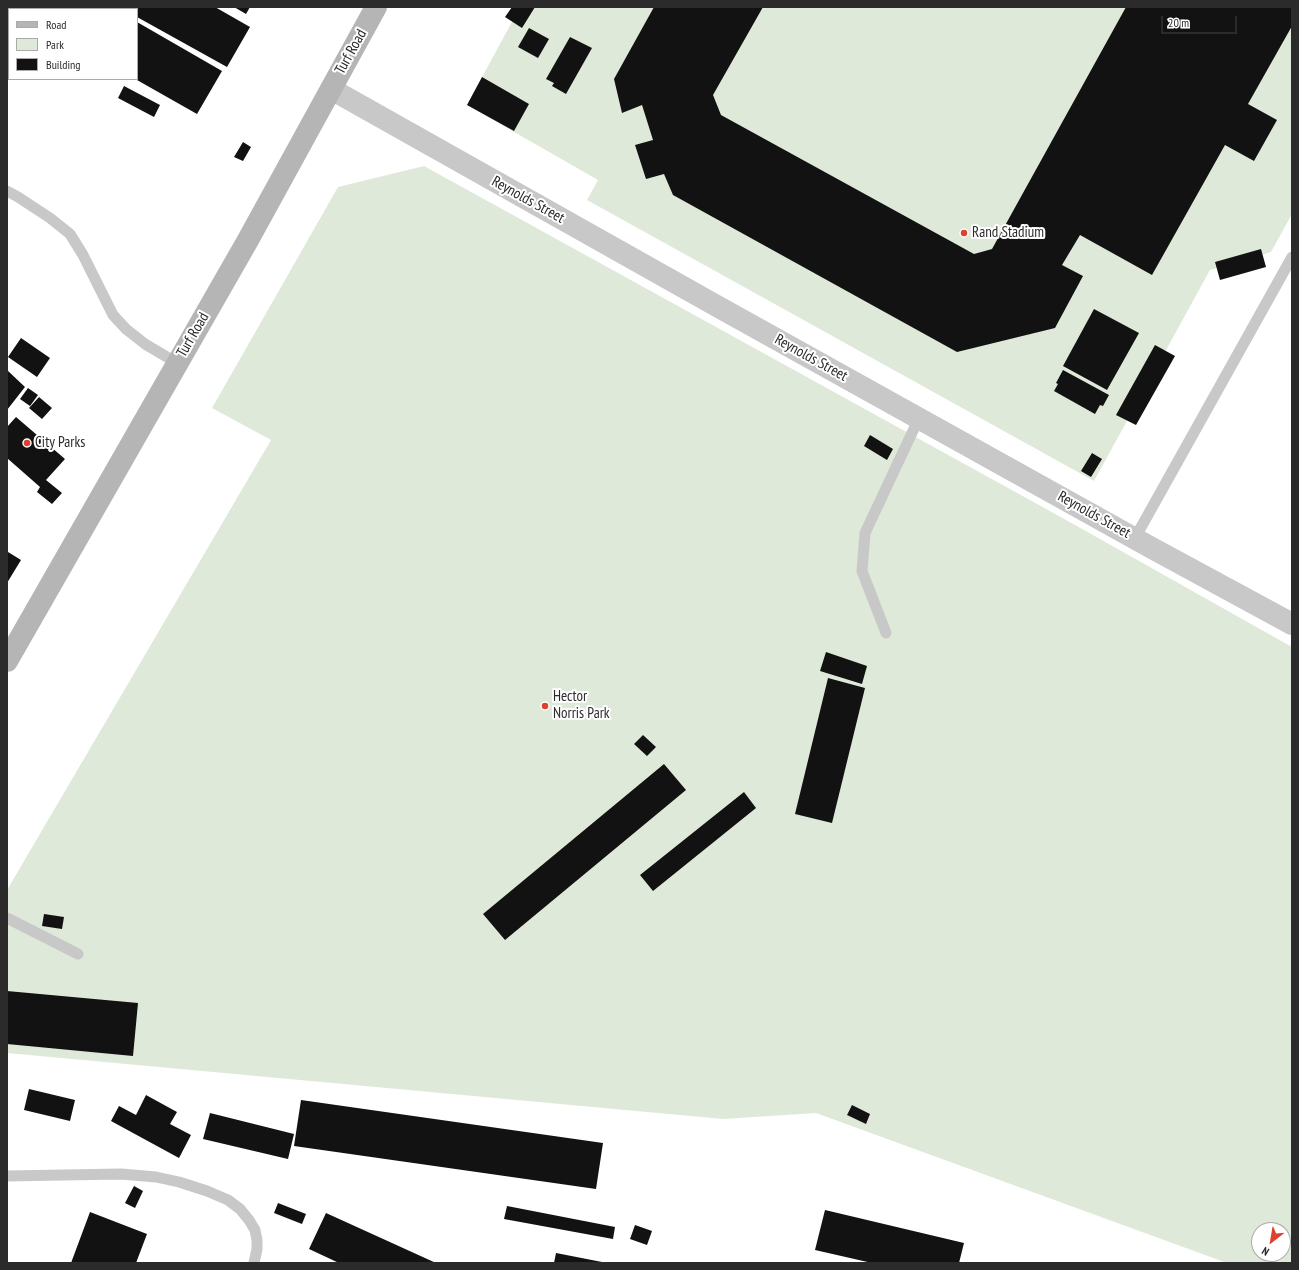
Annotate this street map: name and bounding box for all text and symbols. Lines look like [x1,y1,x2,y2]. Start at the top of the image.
legend [8,8,138,80]
scale bar [1163,8,1239,34]
text: 20 m [1168,15,1189,30]
text: Road [46,17,66,32]
street label: Turf Road [331,26,371,78]
text: Park [46,37,64,52]
text: Building [46,57,81,72]
street label: Reynolds Street [488,173,568,227]
place label: Rand Stadium [972,224,1044,242]
marker: Rand Stadium [959,228,969,238]
street label: Turf Road [173,309,213,361]
street label: Reynolds Street [771,331,851,385]
place label: City Parks [35,434,85,452]
marker: City Parks [22,438,32,448]
street label: Reynolds Street [1054,488,1134,542]
place label: Hector Norris Park [553,688,610,723]
marker: Hector Norris Park [540,701,550,711]
north arrow [1251,1222,1291,1262]
text: N [1259,1244,1271,1259]

